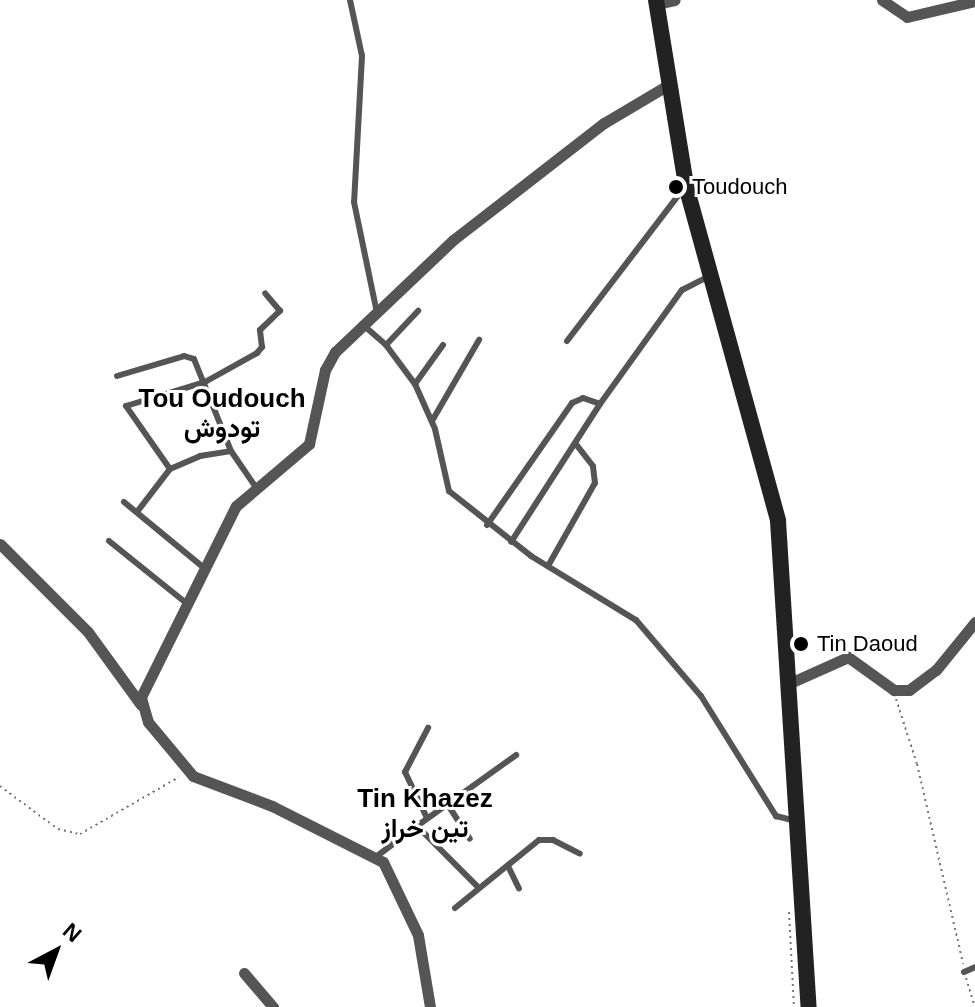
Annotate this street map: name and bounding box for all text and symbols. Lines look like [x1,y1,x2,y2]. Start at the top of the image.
place label: Toudouch [692,174,787,200]
marker: Toudouch [667,178,685,196]
district label: Tou Oudouch تودوش [138,383,306,444]
place label: Tin Daoud [817,631,918,657]
marker: Tin Daoud [792,635,810,653]
district label: Tin Khazez تين خراز [357,783,493,844]
north arrow [16,911,96,991]
text: N [58,918,86,947]

